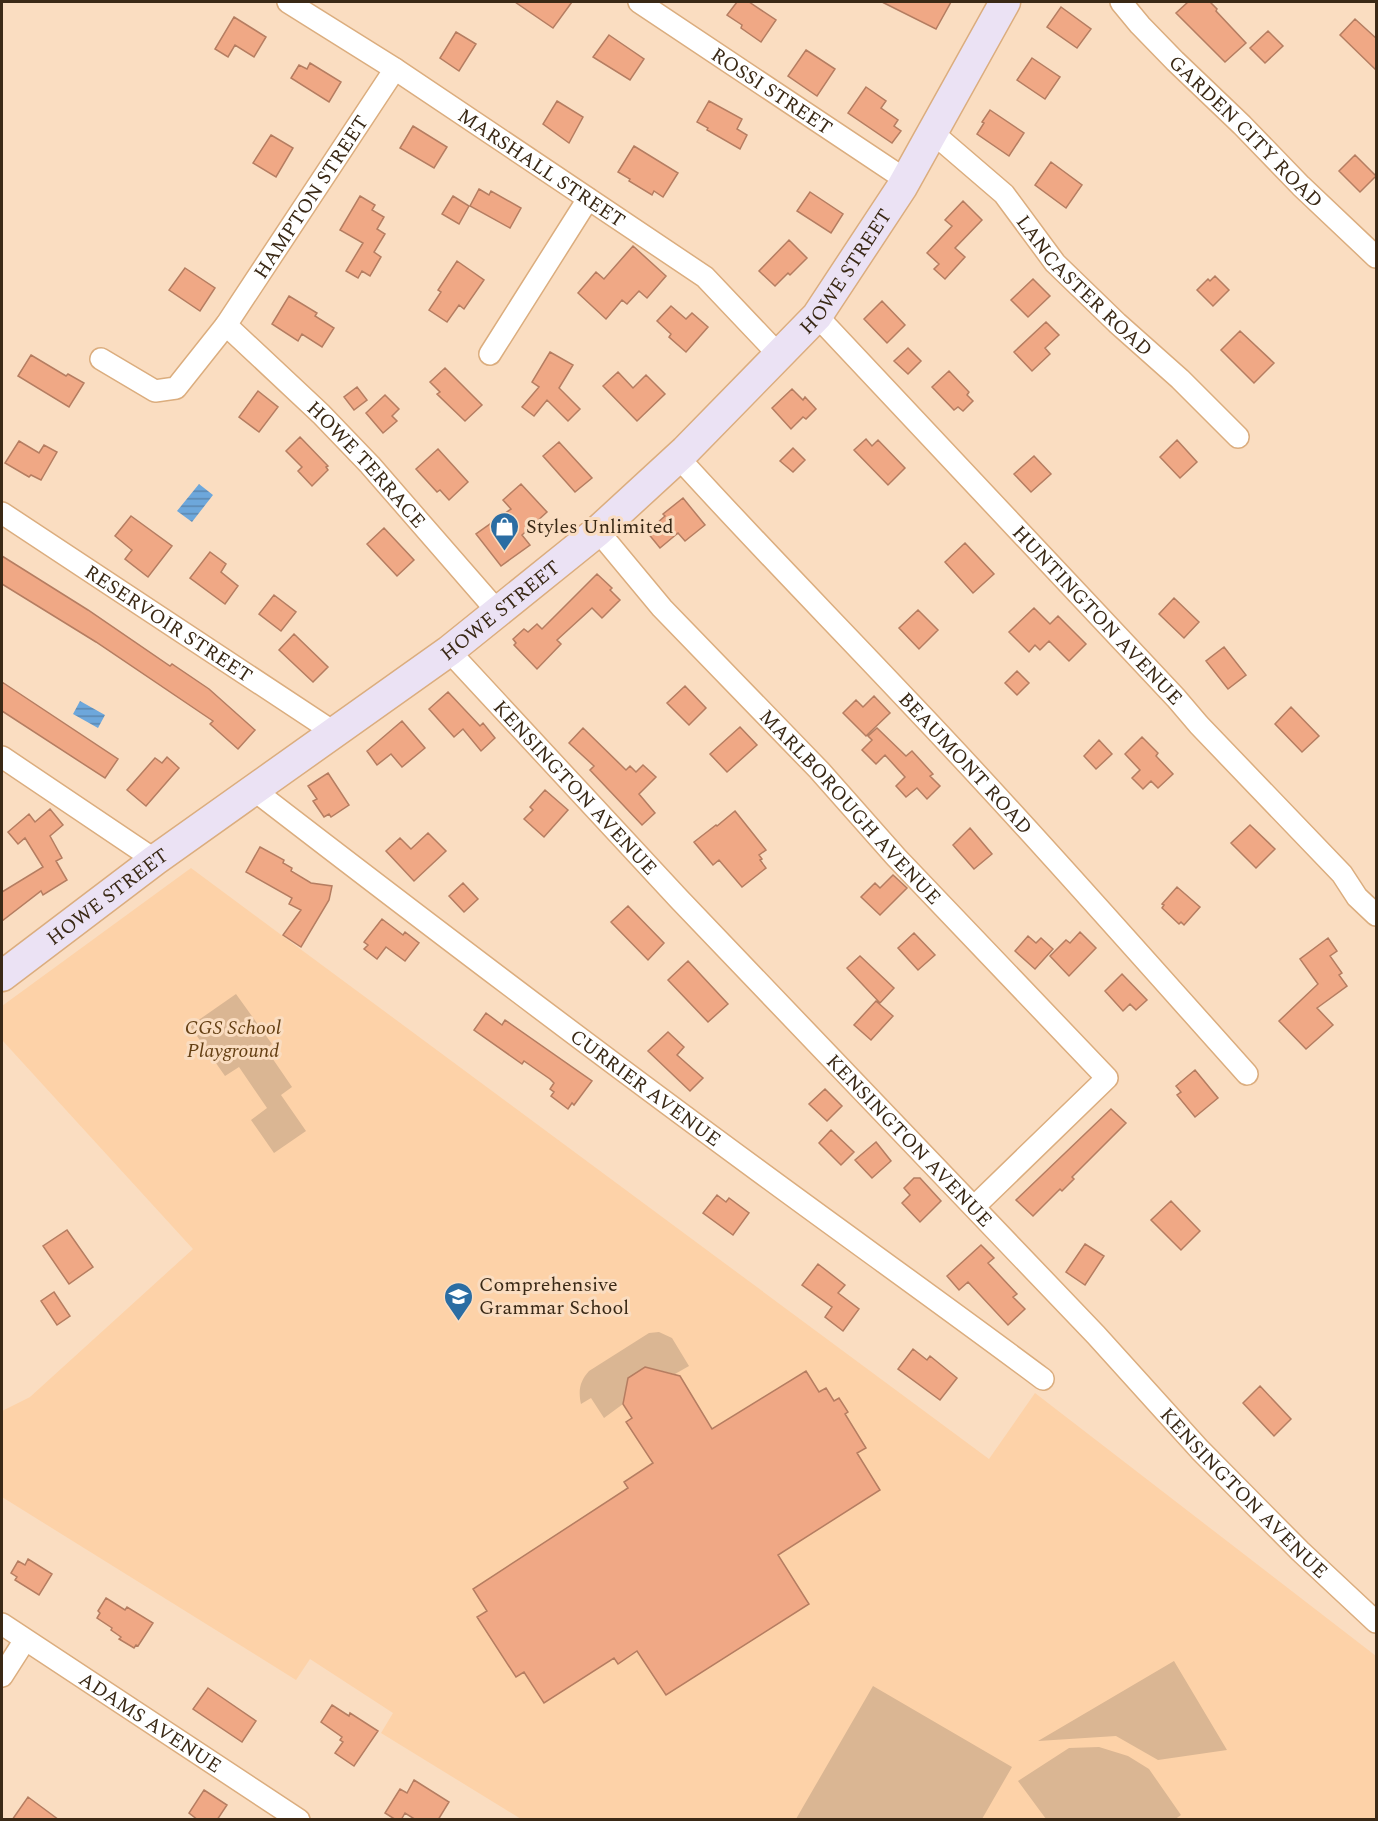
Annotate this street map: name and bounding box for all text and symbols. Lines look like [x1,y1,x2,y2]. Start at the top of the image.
street label: ROSSI STREET [705,40,838,143]
street label: GARDEN CITY ROAD [1161,48,1330,216]
street label: MARSHALL STREET [451,101,631,235]
street label: HAMPTON STREET [246,110,376,285]
street label: HOWE STREET [793,203,900,342]
street label: LANCASTER ROAD [1008,209,1159,364]
street label: HOWE TERRACE [299,394,433,535]
shop icon: Styles Unlimited [489,510,521,552]
place label: Styles Unlimited [526,512,674,542]
street label: HUNTINGTON AVENUE [1005,519,1189,712]
street label: HOWE STREET [434,553,567,668]
street label: RESERVOIR STREET [78,558,258,691]
street label: BEAUMONT ROAD [891,685,1039,842]
street label: KENSINGTON AVENUE [486,694,664,883]
street label: MARLBOROUGH AVENUE [752,703,948,912]
street label: HOWE STREET [40,841,175,953]
park label: CGS School Playground [185,1013,281,1066]
street label: CURRIER AVENUE [563,1022,727,1155]
street label: KENSINGTON AVENUE [819,1047,999,1234]
place label: Comprehensive Grammar School [479,1270,629,1323]
school or university icon: Comprehensive Grammar School [442,1280,474,1322]
street label: KENSINGTON AVENUE [1152,1401,1335,1586]
street label: ADAMS AVENUE [73,1665,227,1781]

